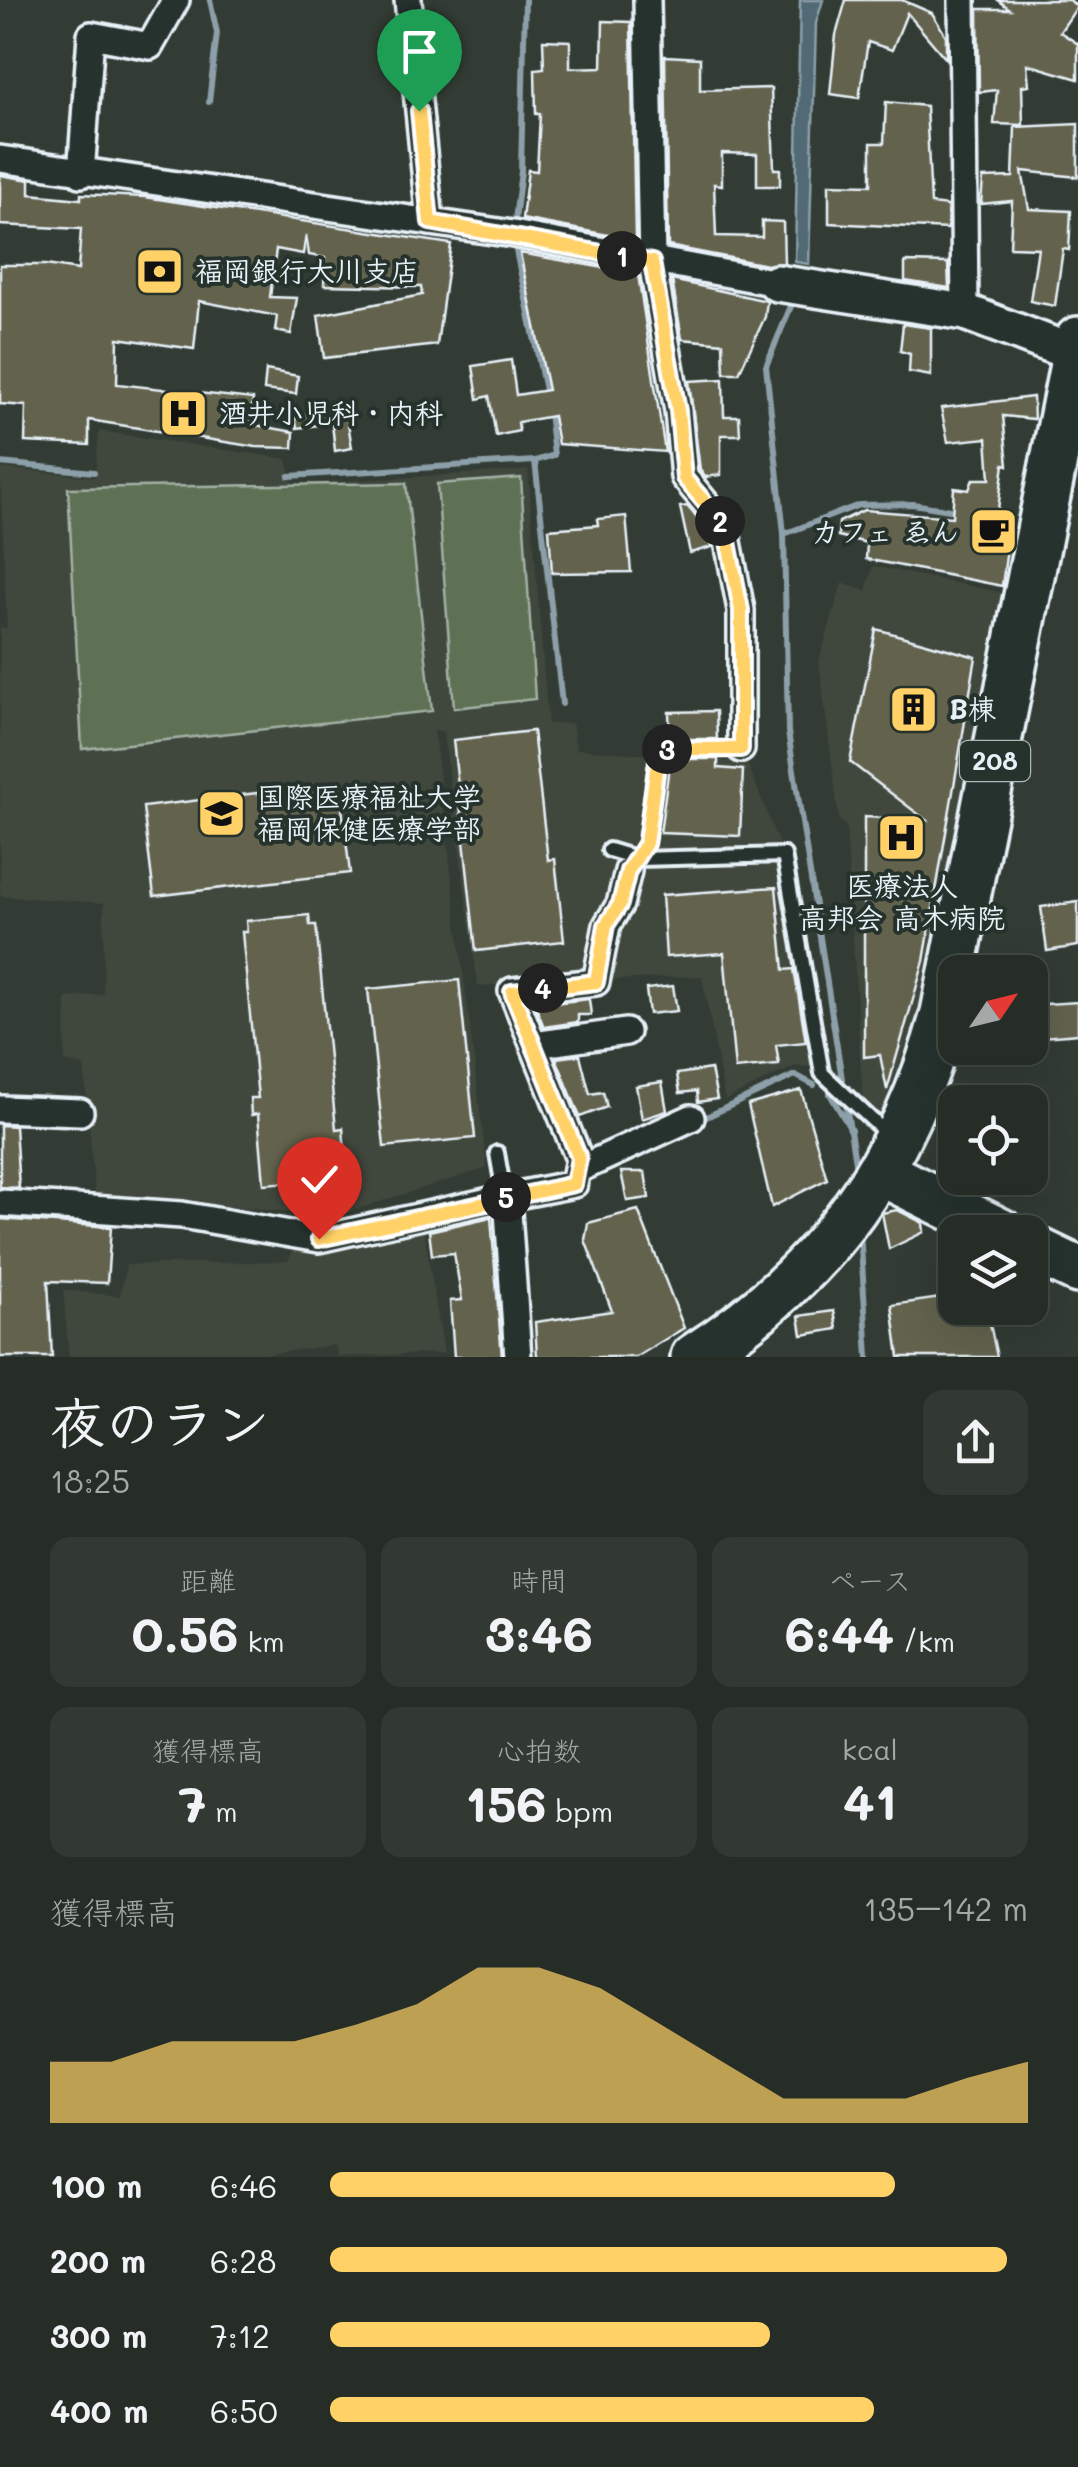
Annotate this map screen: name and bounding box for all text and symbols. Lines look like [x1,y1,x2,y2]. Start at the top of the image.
pin [377,9,462,112]
icon: arrive [392,24,447,79]
pin: 1 [597,231,647,281]
text: 1 [616,238,628,274]
bank icon: 福岡銀行大川支店 [134,245,186,297]
place label: 福岡銀行大川支店 [195,252,419,288]
hospital icon: 酒井小児科・内科 [158,387,210,439]
place label: 酒井小児科・内科 [219,394,443,430]
pin: 2 [695,496,745,546]
text: 2 [712,503,728,539]
cafe icon: カフェ ゑん [968,506,1020,558]
place label: カフェ ゑん [811,513,959,549]
building icon: B棟 [888,683,940,735]
place label: B棟 [949,690,996,726]
pin: 3 [642,724,692,774]
text: 3 [659,731,675,767]
road number: 208 [960,741,1030,781]
place label: 国際医療福祉大学 福岡保健医療学部 [257,778,481,846]
school or university icon: 国際医療福祉大学 福岡保健医療学部 [196,787,248,839]
hospital icon: 医療法人 高邦会 高木病院 [876,812,928,864]
place label: 医療法人 高邦会 高木病院 [799,867,1005,935]
north arrow [938,955,1048,1065]
map controls [938,955,1048,1325]
pin: 4 [518,963,568,1013]
text: 4 [534,970,552,1006]
button: locate [938,1085,1048,1195]
pin [277,1137,362,1240]
icon: check [292,1152,347,1207]
pin: 5 [481,1172,531,1222]
text: 5 [498,1179,514,1215]
button: layers [938,1215,1048,1325]
text: 夜のラン [50,1385,270,1457]
button: share [923,1390,1028,1495]
text: 18:25 [50,1459,130,1501]
text: 距離 [180,1562,236,1598]
text: 時間 [511,1562,567,1598]
text: ペース [829,1562,911,1598]
text: 0.56 [131,1599,238,1665]
text: 3:46 [485,1599,593,1665]
text: 6:44 [785,1599,894,1665]
text: km [238,1623,285,1659]
text: /km [894,1623,955,1659]
text: kcal [842,1731,898,1767]
text: 獲得標高 [152,1732,264,1768]
text: 心拍数 [497,1732,581,1768]
text: 41 [843,1767,897,1833]
text: 7 [178,1769,206,1835]
text: 156 [465,1769,547,1835]
text: m [206,1793,238,1829]
text: bpm [547,1793,613,1829]
text: 135–142 m [863,1887,1028,1929]
text: 獲得標高 [50,1890,178,1932]
text: 100 m [50,2164,142,2206]
text: 6:46 [210,2164,277,2206]
text: 200 m [50,2239,146,2281]
text: 6:28 [210,2239,276,2281]
text: 300 m [50,2314,147,2356]
text: 7:12 [210,2314,270,2356]
text: 400 m [50,2389,148,2431]
text: 6:50 [210,2389,278,2431]

